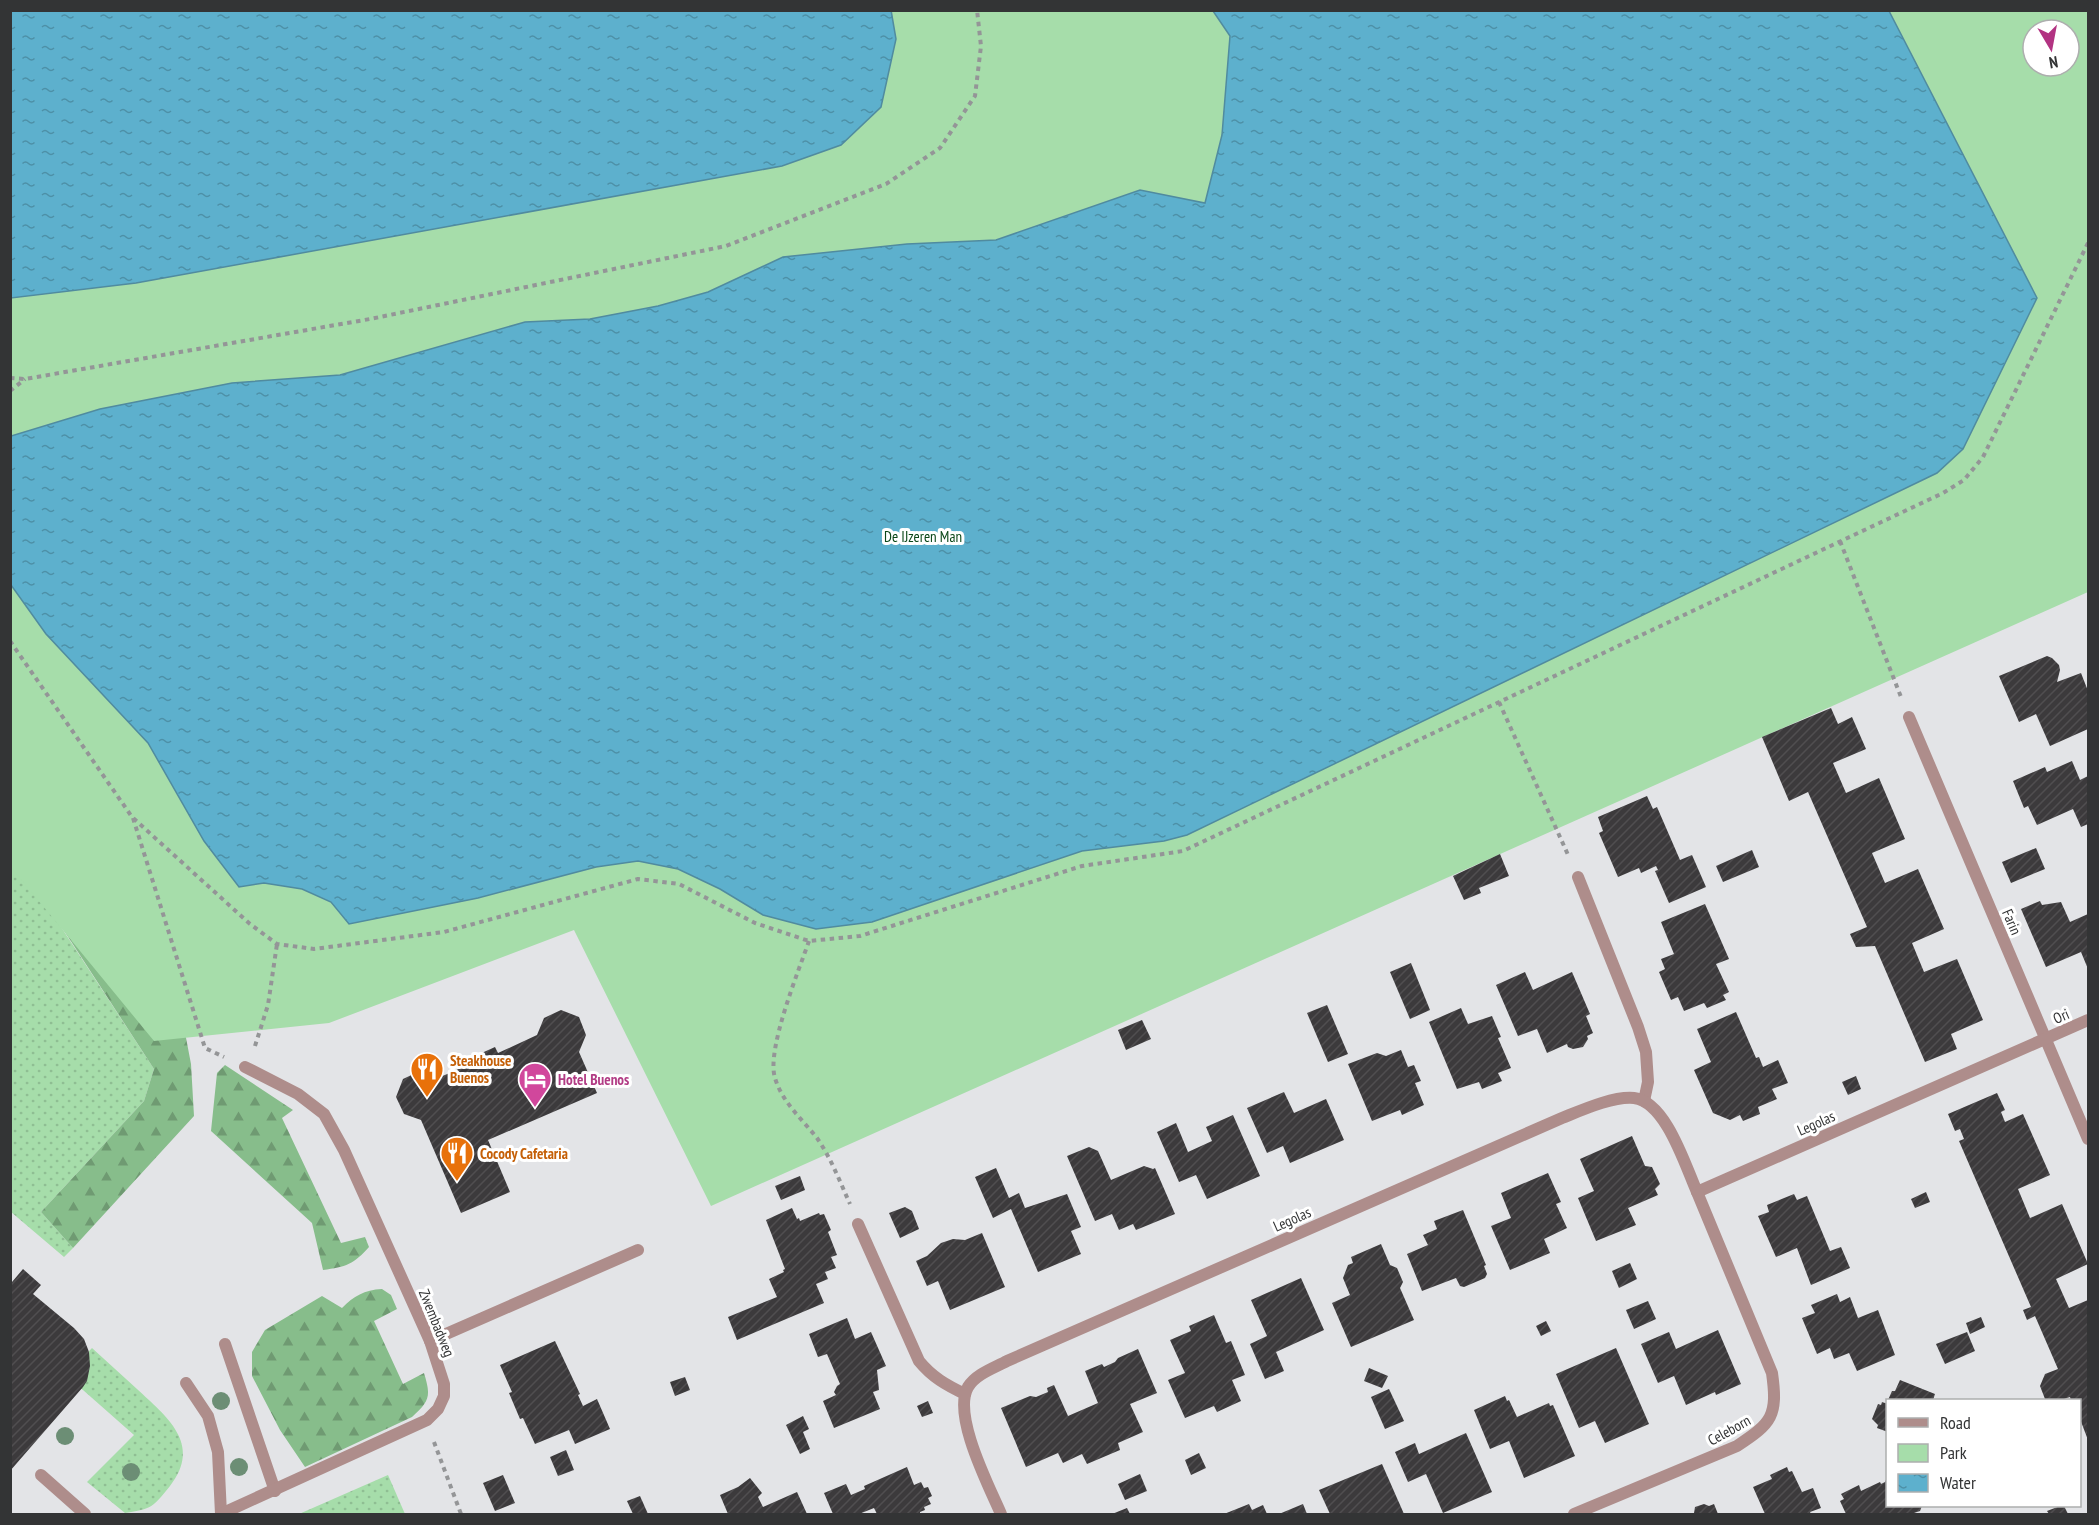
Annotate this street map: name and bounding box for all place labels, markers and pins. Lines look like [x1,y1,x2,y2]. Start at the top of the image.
restaurant icon: Steakhouse Buenos [409,1051,445,1098]
place label: Steakhouse Buenos [450,1051,512,1087]
hotel icon: Hotel Buenos [517,1061,553,1108]
place label: Hotel Buenos [558,1070,629,1089]
restaurant icon: Cocody Cafetaria [439,1135,475,1182]
place label: Cocody Cafetaria [480,1144,568,1163]

